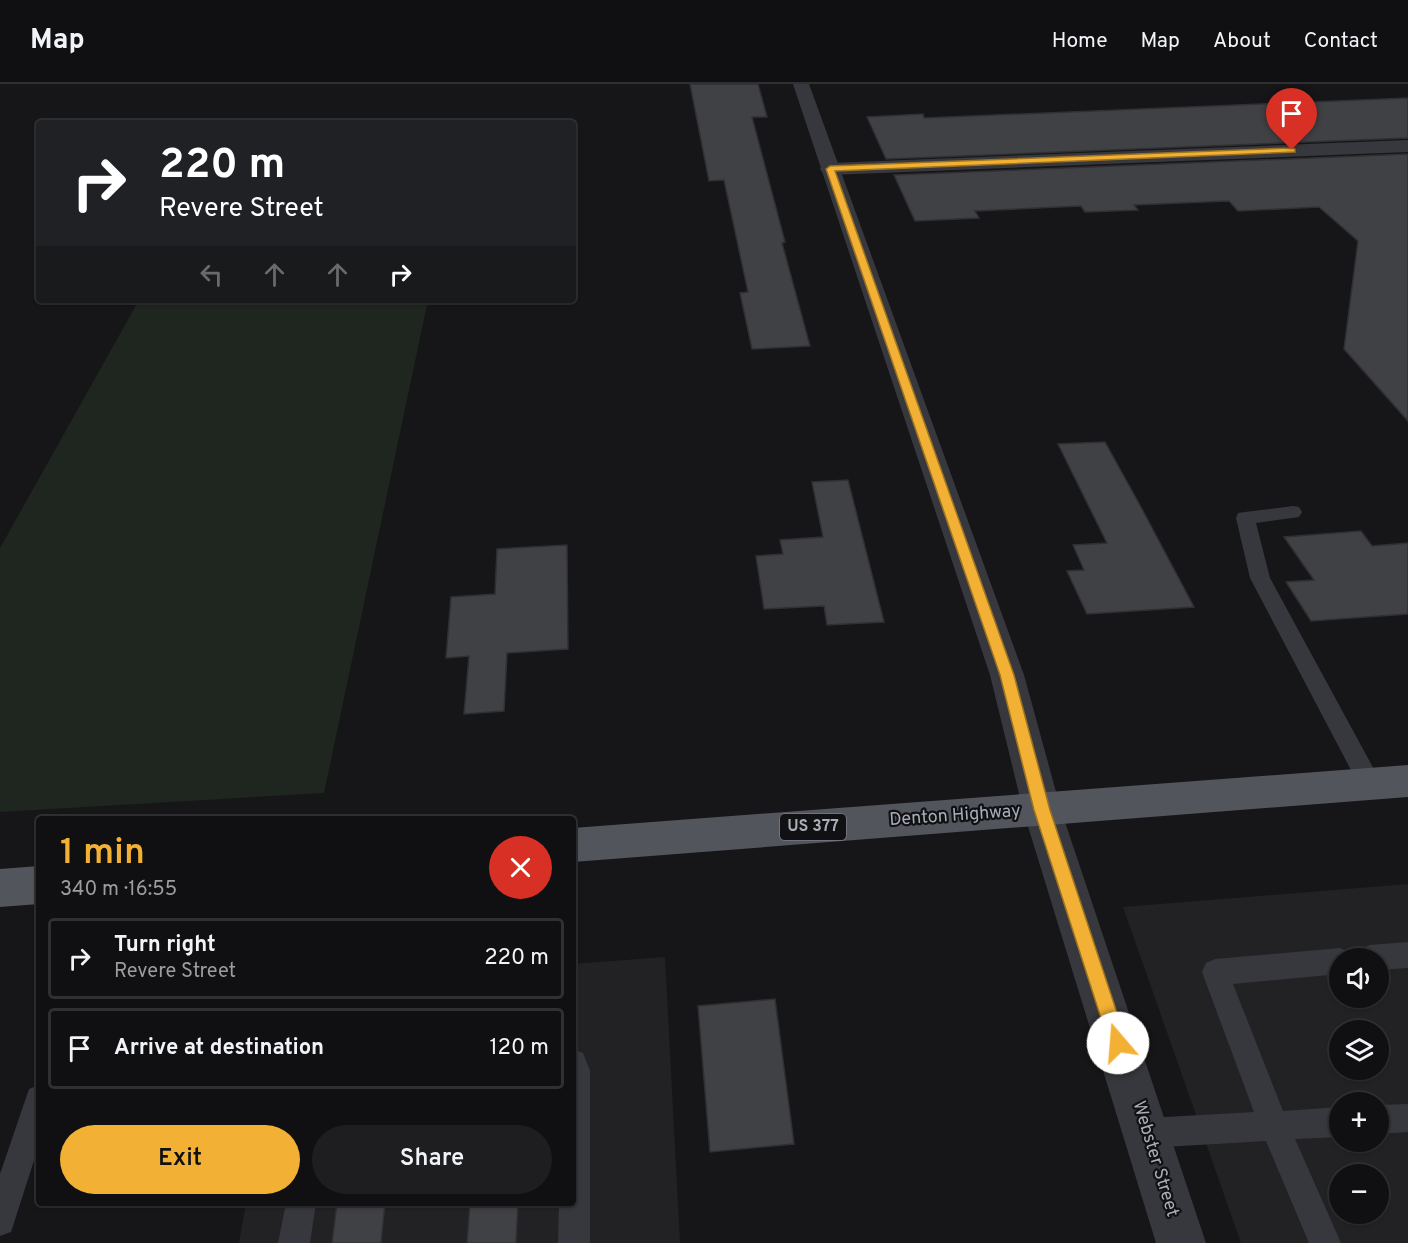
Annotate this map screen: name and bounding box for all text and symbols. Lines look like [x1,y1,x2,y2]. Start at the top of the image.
text: Map [30,23,85,59]
text: Home [1052,28,1108,55]
text: Map [1141,28,1180,55]
text: About [1213,28,1271,55]
text: Contact [1304,28,1378,55]
pin [1266,88,1317,150]
icon: arrive [1275,97,1308,130]
text: 220 m [159,140,285,193]
icon: right [60,144,138,222]
text: Revere Street [159,192,324,226]
icon: left [195,258,228,291]
icon: ahead [258,258,291,291]
icon: ahead [321,258,354,291]
icon: right [384,258,417,291]
street label: Denton Highway [889,800,1021,832]
road number: US 377 [780,814,846,840]
text: 1 min [60,831,145,877]
button: close [489,836,552,899]
text: 340 m · 16:55 [60,877,177,903]
text: Turn right [114,932,216,959]
icon: right [63,942,96,975]
text: 220 m [484,945,549,972]
map controls [1329,948,1389,1224]
button: sound [1329,948,1389,1008]
text: Revere Street [114,959,236,985]
position arrow [1086,1011,1150,1075]
button: layers [1329,1020,1389,1080]
icon: arrive [63,1032,96,1065]
text: Arrive at destination [114,1035,324,1062]
text: 120 m [489,1035,549,1062]
button: + [1329,1092,1389,1152]
street label: Webster Street [1126,1098,1184,1220]
button: Exit [60,1125,300,1194]
button: Share [312,1125,552,1194]
button: − [1329,1164,1389,1224]

